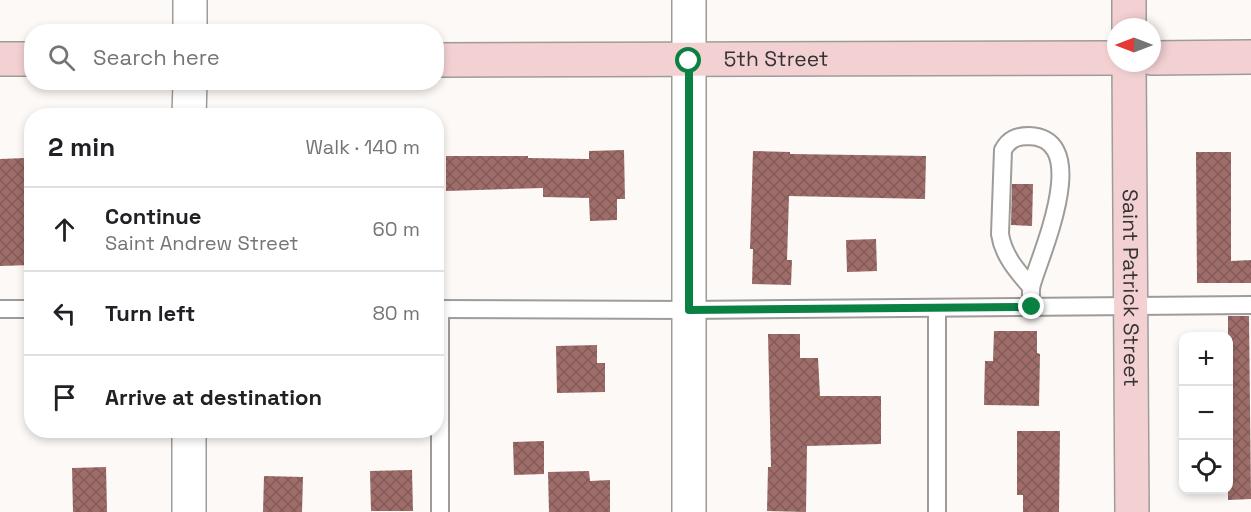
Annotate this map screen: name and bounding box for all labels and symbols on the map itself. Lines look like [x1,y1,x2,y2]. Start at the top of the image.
north arrow [1107,18,1161,72]
street label: 5th Street [724,45,828,72]
route start [675,47,701,73]
street label: Saint Patrick Street [1117,189,1145,387]
route end [1018,293,1044,319]

